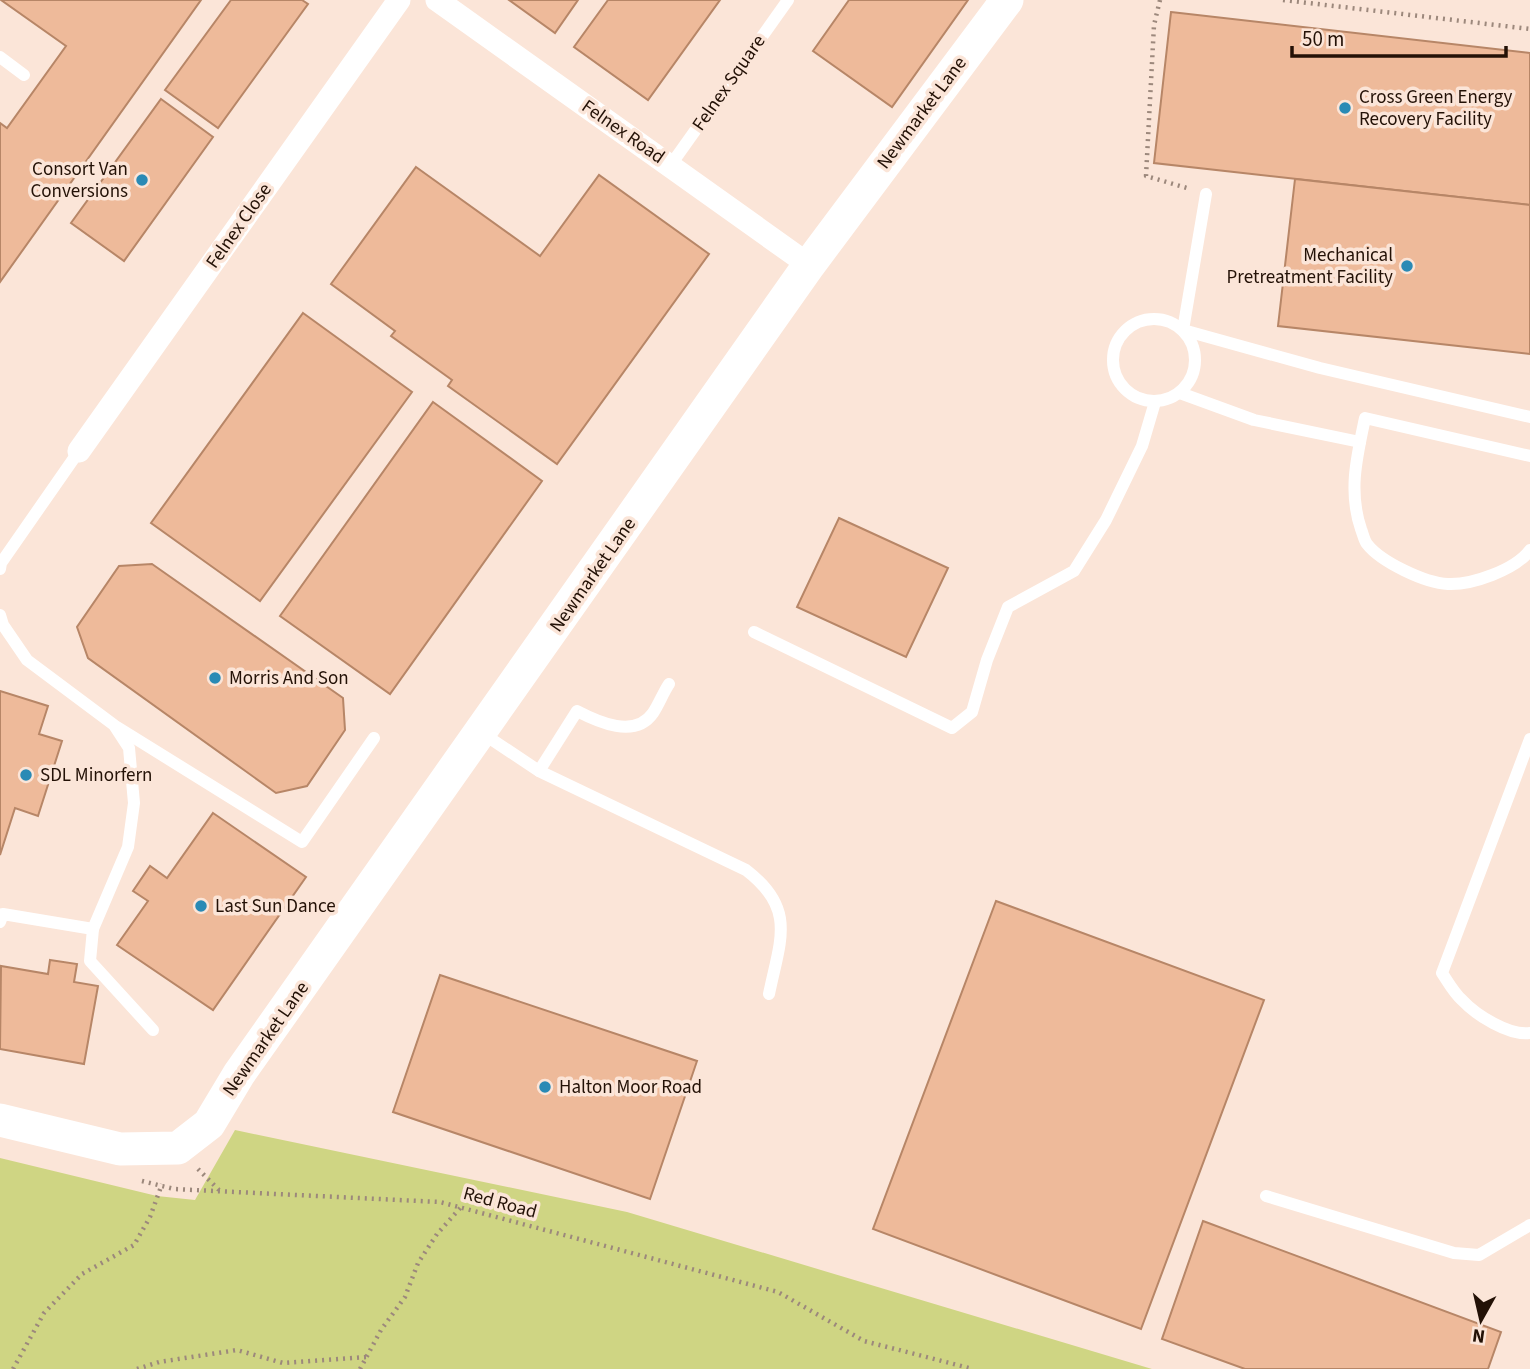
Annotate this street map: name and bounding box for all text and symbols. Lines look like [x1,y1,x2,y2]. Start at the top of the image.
scale bar [1292,14,1506,58]
text: 50 m [1302,24,1344,54]
street label: Felnex Square [686,29,772,137]
street label: Newmarket Lane [871,51,973,175]
place label: Cross Green Energy Recovery Facility [1359,84,1512,133]
street label: Felnex Road [576,93,670,171]
marker: Cross Green Energy Recovery Facility [1337,100,1353,116]
place label: Consort Van Conversions [30,156,128,205]
marker: Consort Van Conversions [134,172,150,188]
street label: Felnex Close [200,178,278,274]
place label: Mechanical Pretreatment Facility [1227,242,1393,291]
marker: Mechanical Pretreatment Facility [1399,258,1415,274]
street label: Newmarket Lane [543,512,643,638]
place label: Morris And Son [229,665,349,692]
marker: Morris And Son [207,670,223,686]
place label: SDL Minorfern [40,762,152,789]
marker: SDL Minorfern [18,767,34,783]
place label: Last Sun Dance [215,893,336,920]
marker: Last Sun Dance [193,898,209,914]
street label: Newmarket Lane [216,976,316,1102]
place label: Halton Moor Road [559,1074,702,1101]
marker: Halton Moor Road [537,1079,553,1095]
street label: Red Road [460,1180,540,1226]
north arrow [1446,1285,1516,1355]
text: N [1471,1321,1487,1350]

